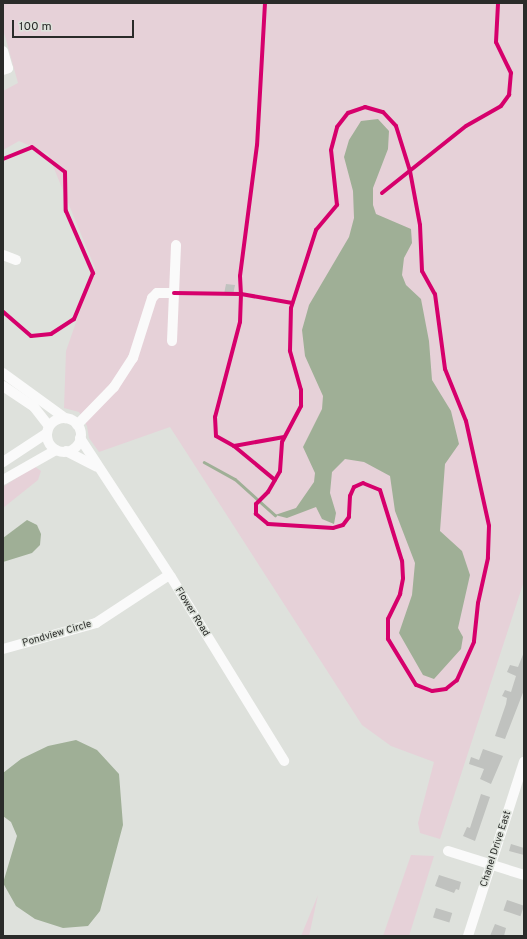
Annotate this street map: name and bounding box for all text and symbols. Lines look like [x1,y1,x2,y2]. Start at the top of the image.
scale bar [14,12,136,38]
text: 100 m [19,19,52,35]
street label: Flower Road [172,585,212,639]
street label: Pondview Circle [21,618,93,650]
street label: Chanel Drive East [478,809,514,889]

